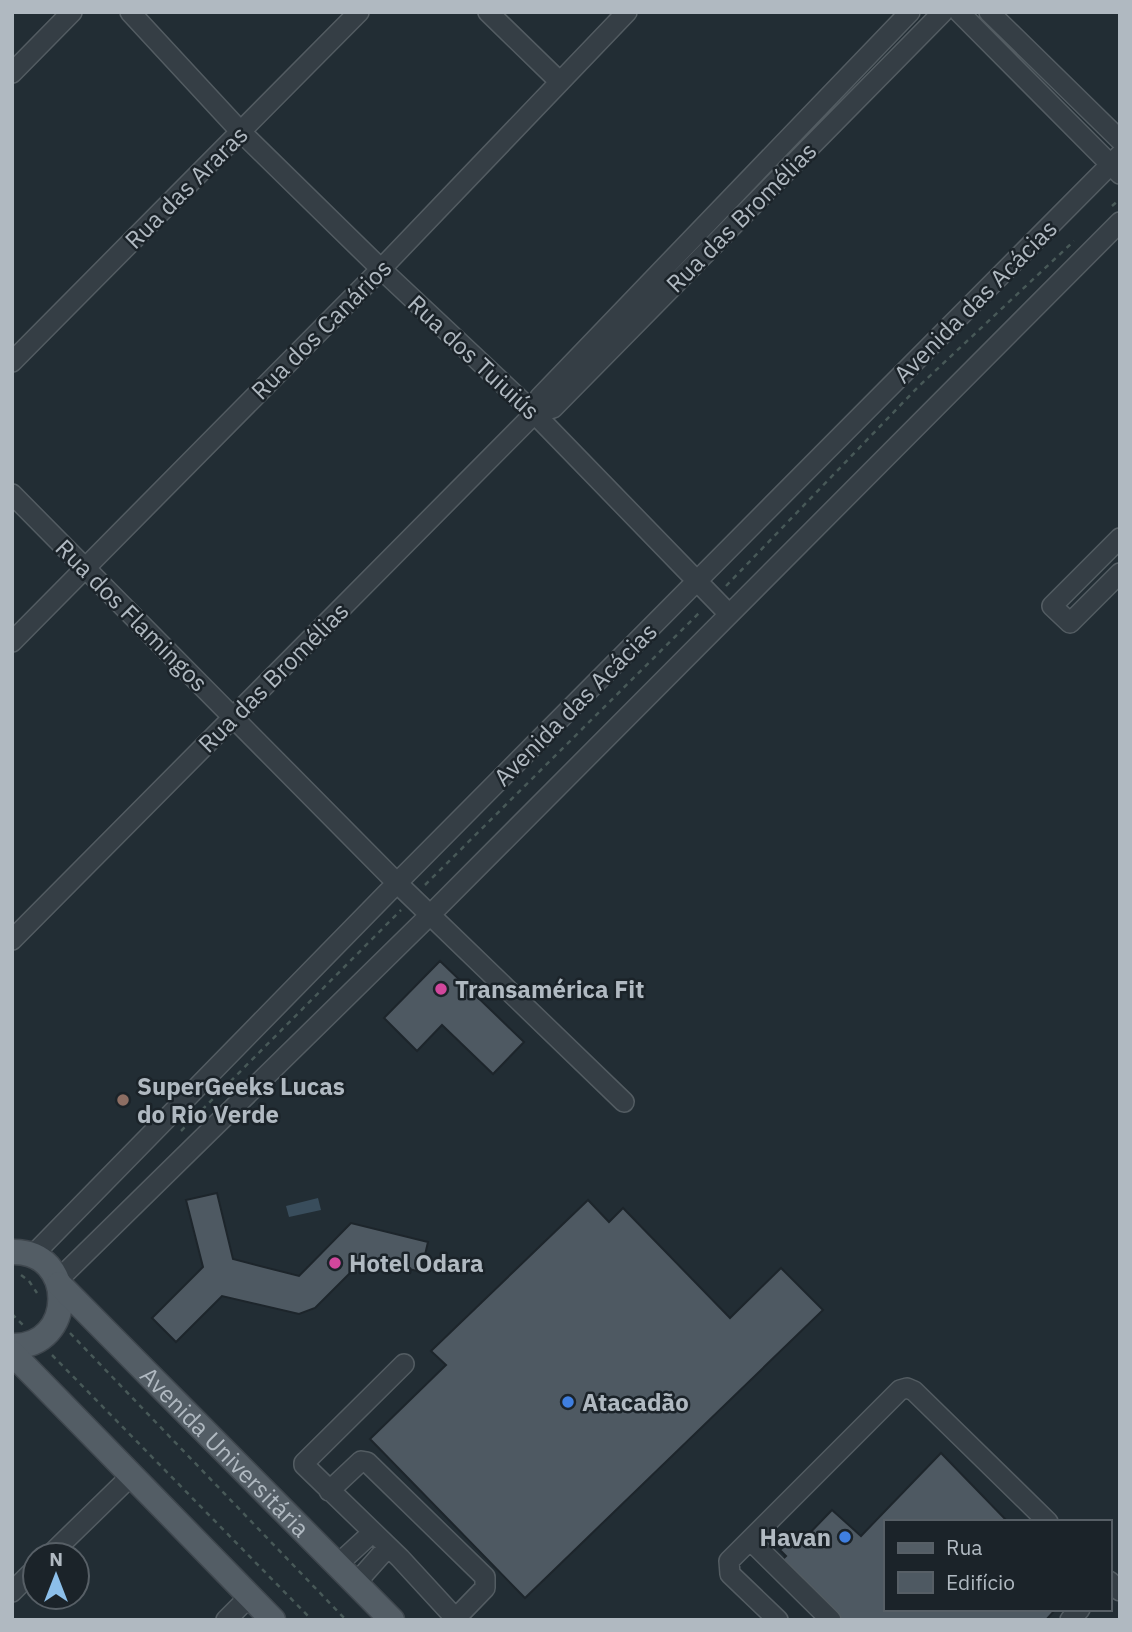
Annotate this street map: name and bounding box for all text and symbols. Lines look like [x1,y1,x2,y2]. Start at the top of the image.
street label: Rua das Araras [118,119,254,255]
street label: Rua das Bromélias [659,135,823,299]
street label: Avenida das Acácias [886,212,1064,390]
street label: Rua dos Canários [244,252,398,406]
street label: Rua dos Tuiuiús [401,288,547,426]
street label: Rua dos Flamingos [49,532,215,698]
street label: Rua das Bromélias [191,595,355,759]
street label: Avenida das Acácias [486,615,664,793]
place label: Transamérica Fit [455,973,644,1005]
marker: Transamérica Fit [433,981,449,997]
place label: SuperGeeks Lucas do Rio Verde [137,1070,345,1130]
marker: SuperGeeks Lucas do Rio Verde [115,1092,131,1108]
place label: Hotel Odara [349,1247,484,1279]
marker: Hotel Odara [327,1255,343,1271]
street label: Avenida Universitária [134,1359,317,1544]
place label: Atacadão [582,1386,689,1418]
marker: Atacadão [560,1394,576,1410]
legend [884,1520,1111,1611]
place label: Havan [760,1521,831,1553]
marker: Havan [837,1529,853,1545]
text: Rua [946,1533,983,1561]
north arrow [21,1541,91,1611]
text: N [49,1547,63,1571]
text: Edifício [946,1568,1015,1596]

